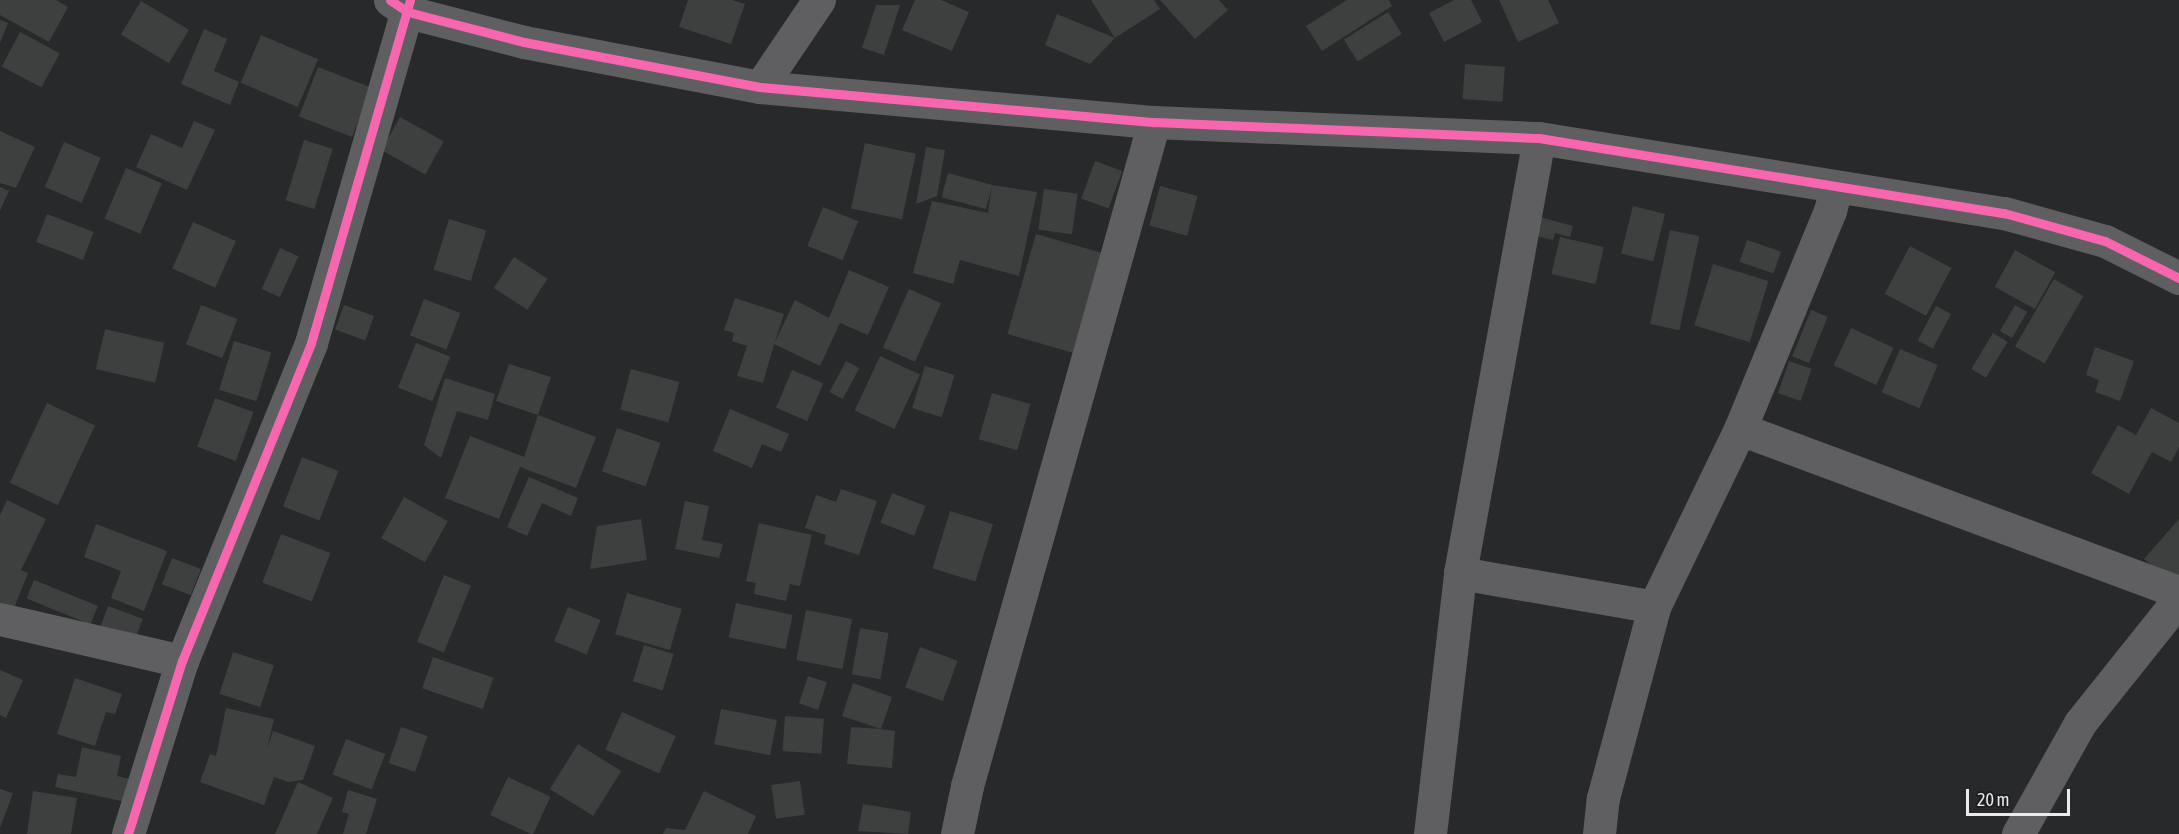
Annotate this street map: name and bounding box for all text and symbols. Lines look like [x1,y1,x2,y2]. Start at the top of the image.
scale bar [1969,777,2072,815]
text: 20 m [1977,789,2009,810]

